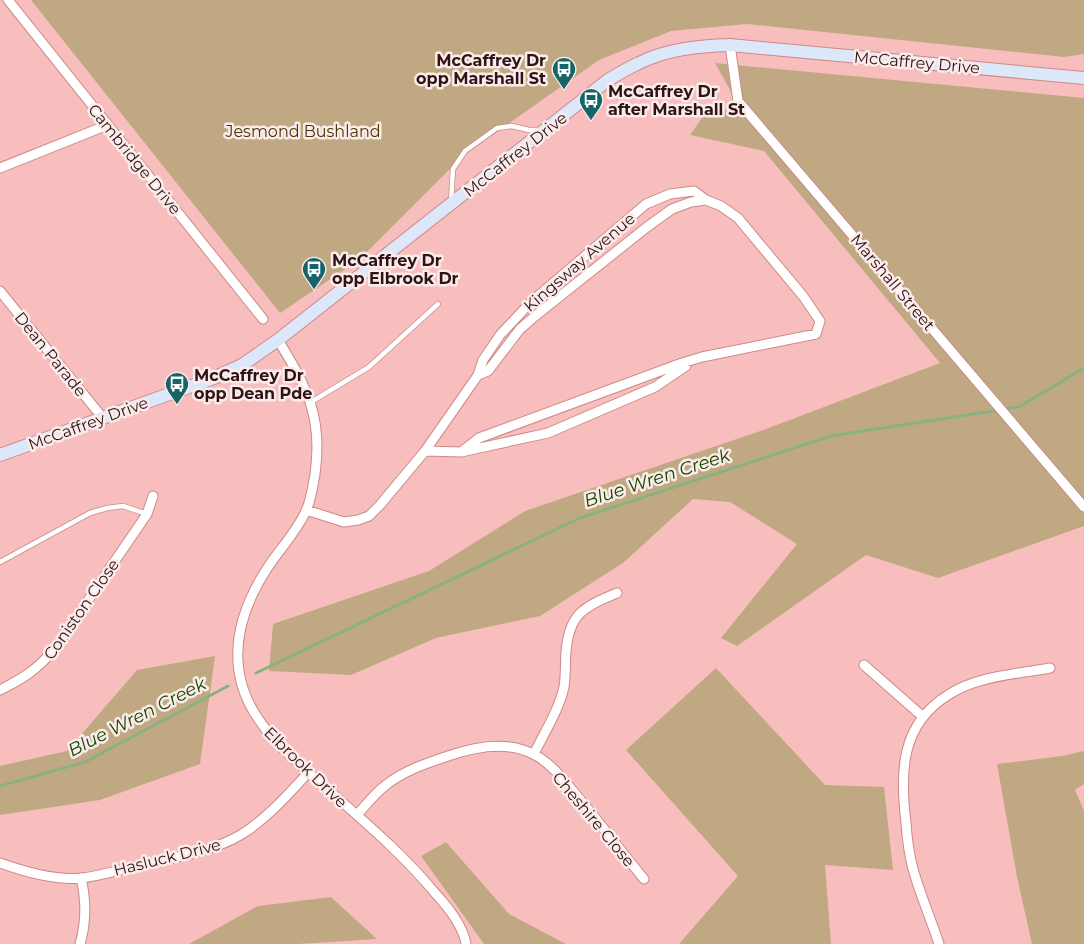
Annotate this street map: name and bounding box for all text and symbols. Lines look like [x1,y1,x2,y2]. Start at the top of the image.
street label: McCaffrey Drive [853,48,981,77]
place label: McCaffrey Dr opp Marshall St [416,51,546,88]
bus stop icon: McCaffrey Dr opp Marshall St [551,56,577,90]
place label: McCaffrey Dr after Marshall St [608,82,745,119]
bus stop icon: McCaffrey Dr after Marshall St [578,87,604,121]
street label: Cambridge Drive [84,100,185,218]
street label: McCaffrey Drive [460,108,571,201]
park label: Jesmond Bushland [224,122,381,141]
street label: Kingsway Avenue [520,209,639,316]
street label: Marshall Street [847,230,939,335]
place label: McCaffrey Dr opp Elbrook Dr [332,251,459,288]
bus stop icon: McCaffrey Dr opp Elbrook Dr [301,256,327,290]
street label: Dean Parade [11,308,91,401]
place label: McCaffrey Dr opp Dean Pde [194,366,312,403]
bus stop icon: McCaffrey Dr opp Dean Pde [164,371,190,405]
street label: McCaffrey Drive [26,393,151,454]
water label: Blue Wren Creek [581,444,734,512]
street label: Coniston Close [40,555,123,663]
water label: Blue Wren Creek [64,672,211,761]
street label: Elbrook Drive [260,723,351,812]
street label: Cheshire Close [548,768,639,871]
street label: Hasluck Drive [112,835,223,880]

